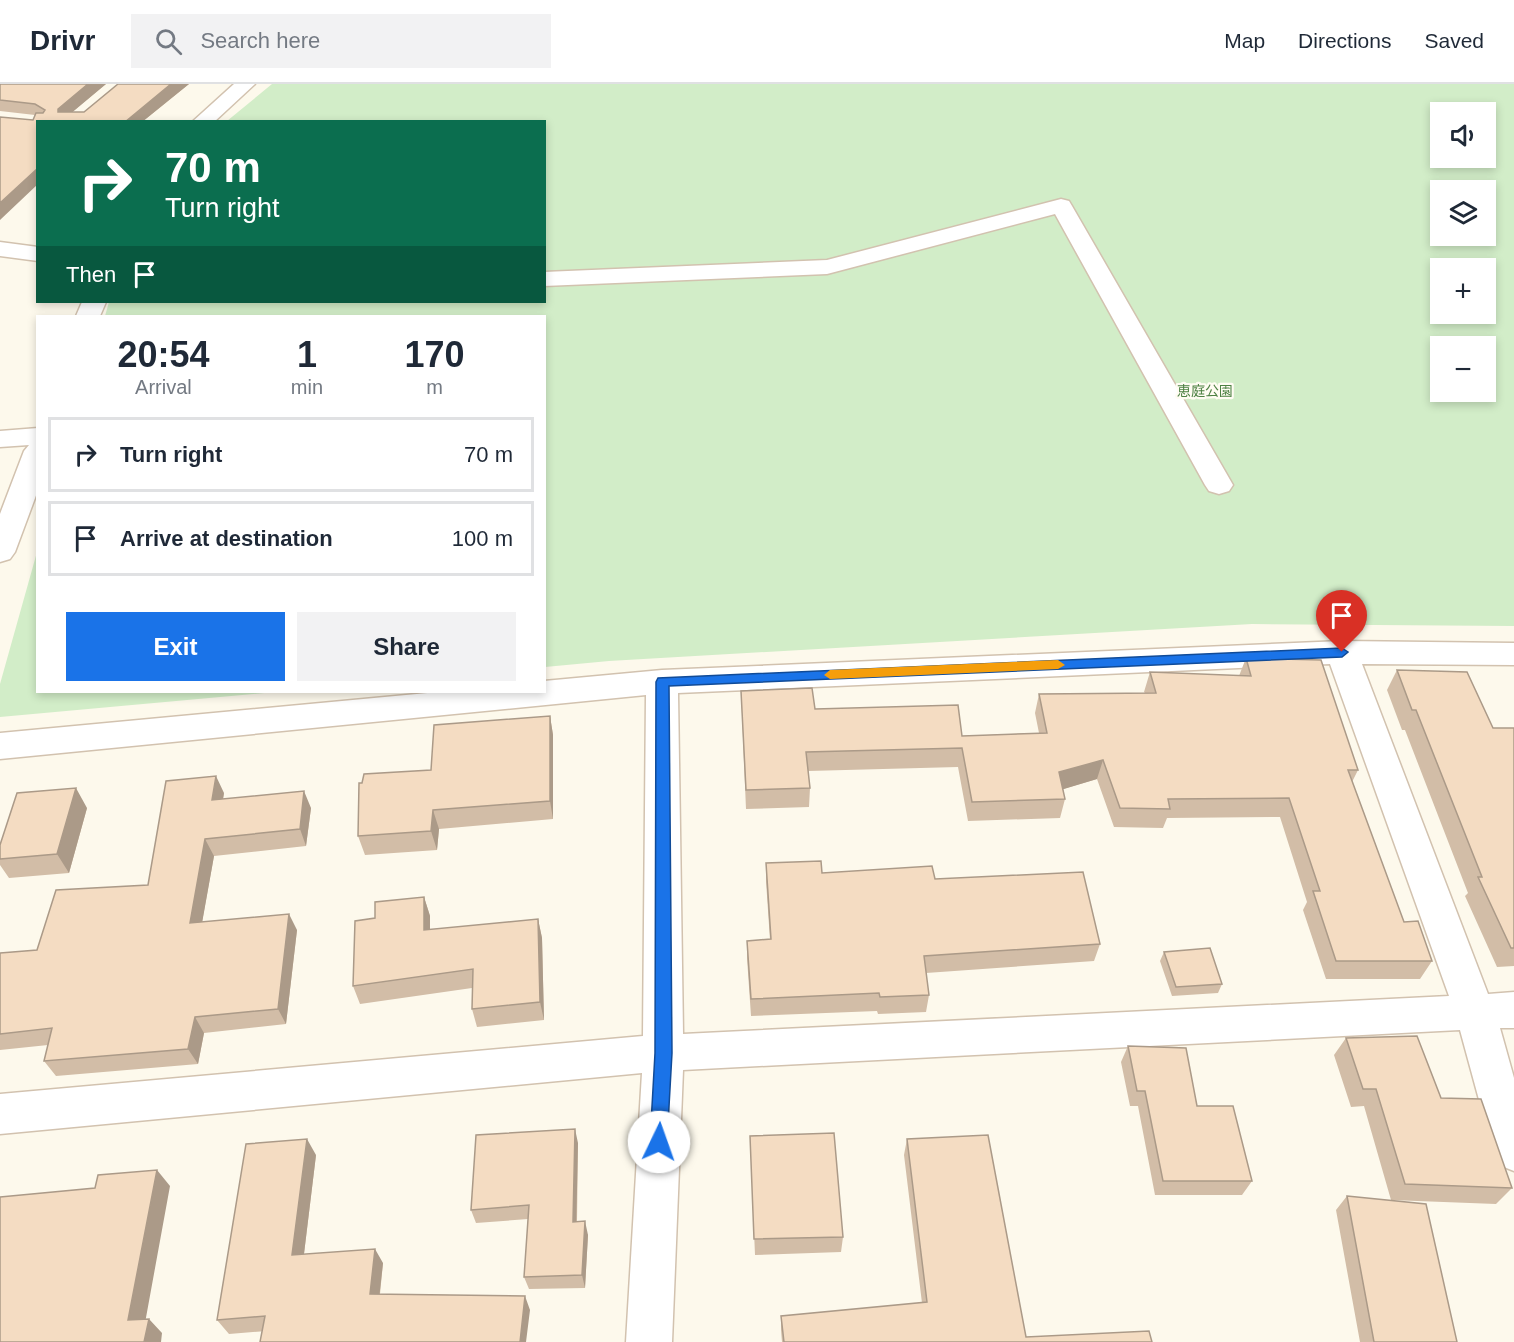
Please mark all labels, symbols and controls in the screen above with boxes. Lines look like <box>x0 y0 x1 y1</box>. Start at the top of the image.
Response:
search box <box>131 14 551 68</box>
text: Drivr <box>30 25 95 56</box>
icon: search <box>152 25 185 58</box>
text: Search here <box>200 28 320 53</box>
text: Map <box>1224 29 1265 52</box>
text: Directions <box>1298 29 1391 52</box>
text: Saved <box>1424 29 1484 52</box>
map controls <box>1430 102 1496 402</box>
button: sound <box>1430 102 1496 168</box>
icon: right <box>66 144 144 222</box>
text: 70 m <box>165 144 261 191</box>
button: layers <box>1430 180 1496 246</box>
text: Turn right <box>165 193 280 223</box>
icon: arrive <box>128 258 161 291</box>
button: + <box>1430 258 1496 324</box>
text: Then <box>66 262 116 287</box>
text: 20:54 <box>117 334 209 375</box>
text: 1 <box>297 334 317 375</box>
text: 170 <box>404 334 465 375</box>
button: − <box>1430 336 1496 402</box>
text: Arrival <box>135 376 192 398</box>
text: min <box>291 376 323 398</box>
text: m <box>426 376 443 398</box>
park label: 恵庭公園 <box>1177 383 1233 399</box>
icon: right <box>69 438 102 471</box>
text: Turn right <box>120 442 222 467</box>
text: 70 m <box>464 442 513 467</box>
icon: arrive <box>69 522 102 555</box>
text: Arrive at destination <box>120 526 333 551</box>
text: 100 m <box>452 526 513 551</box>
pin <box>1316 590 1367 652</box>
icon: arrive <box>1325 599 1358 632</box>
button: Exit <box>66 612 285 681</box>
button: Share <box>297 612 516 681</box>
position arrow <box>627 1110 691 1174</box>

